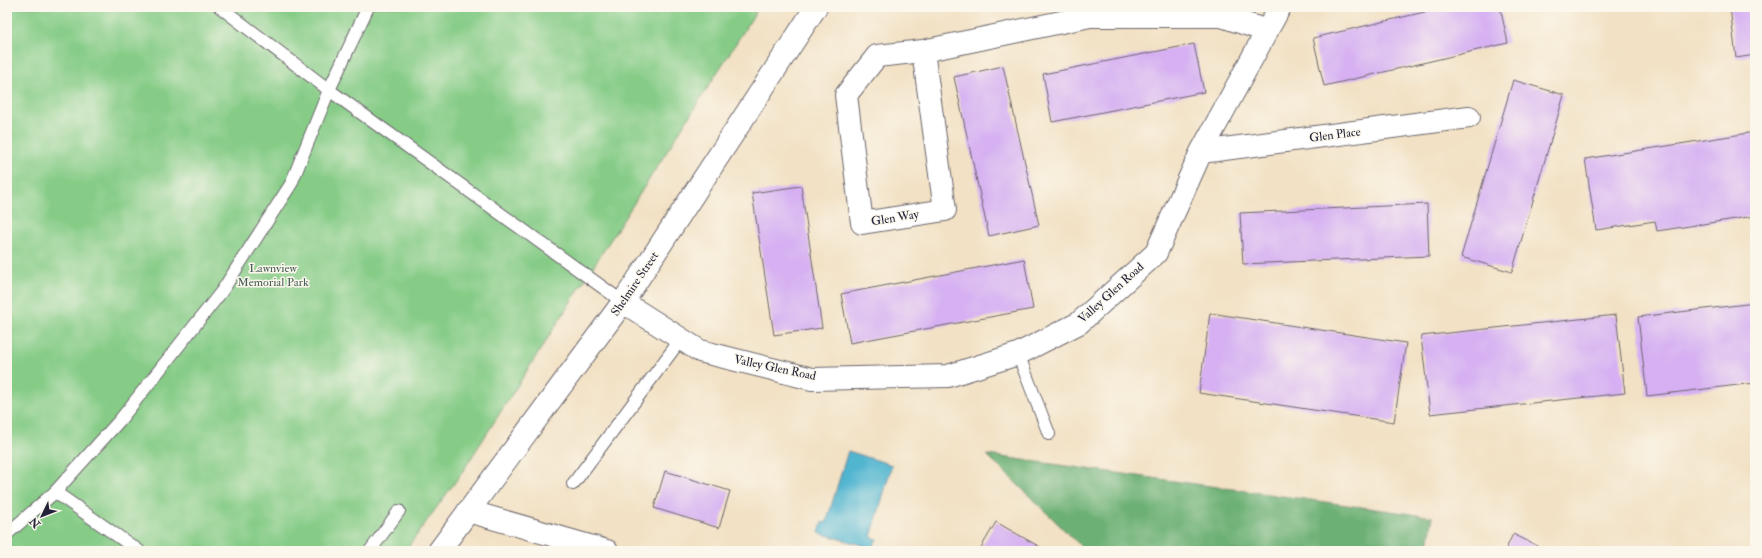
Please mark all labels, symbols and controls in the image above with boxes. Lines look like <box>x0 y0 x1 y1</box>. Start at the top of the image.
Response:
street label: Glen Place <box>1308 124 1362 146</box>
street label: Glen Way <box>870 207 921 229</box>
street label: Shelmire Street <box>608 249 662 319</box>
street label: Valley Glen Road <box>1075 260 1147 326</box>
park label: Lawnview Memorial Park <box>237 261 309 290</box>
street label: Valley Glen Road <box>733 352 817 384</box>
north arrow <box>22 496 62 536</box>
text: N <box>26 514 44 531</box>

